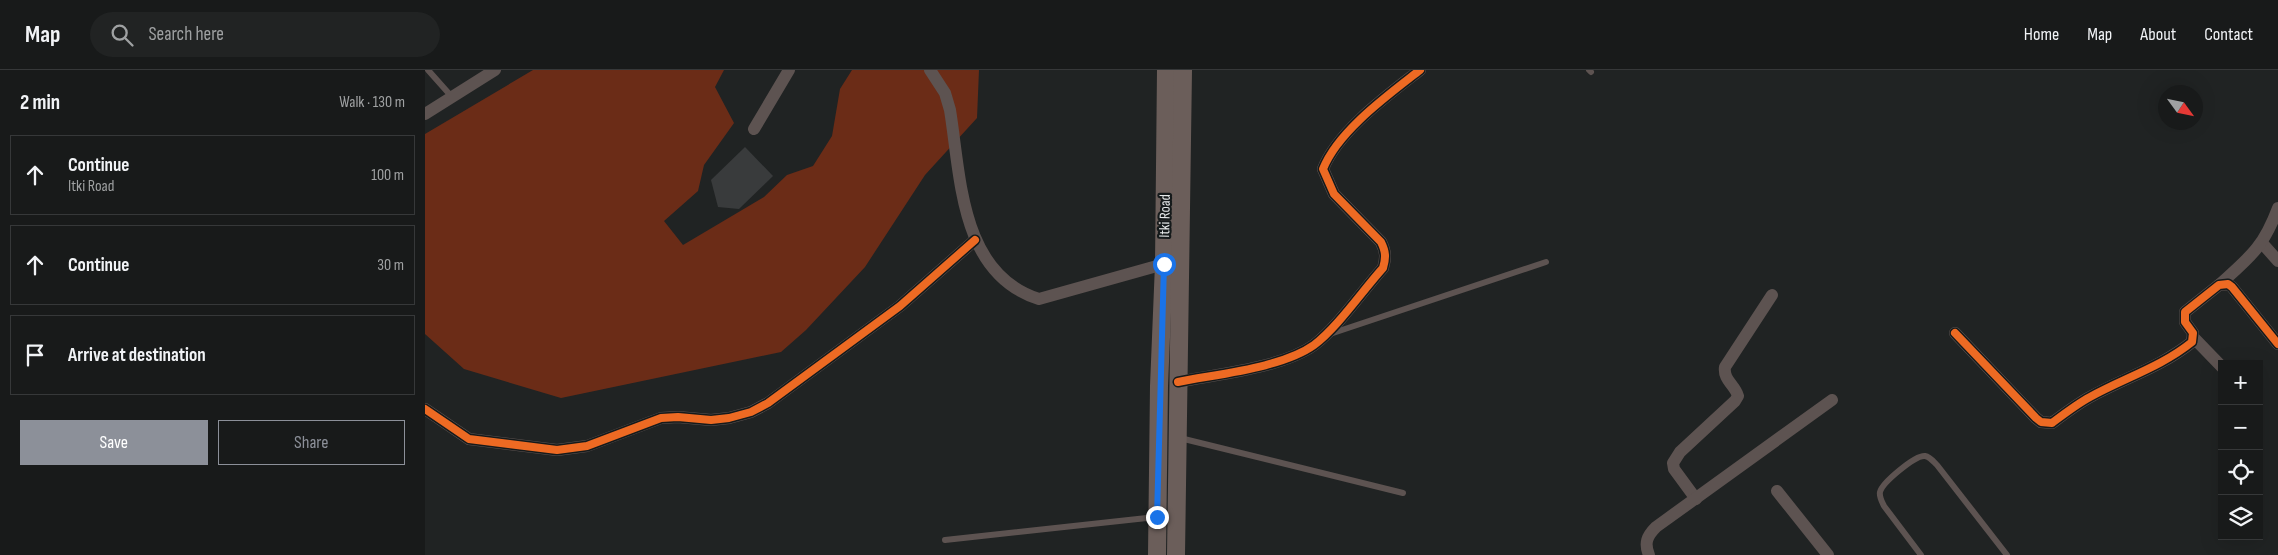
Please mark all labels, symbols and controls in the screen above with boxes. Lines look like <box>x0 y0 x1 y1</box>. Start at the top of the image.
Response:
search box <box>90 12 440 57</box>
text: Map <box>25 20 60 49</box>
icon: search <box>108 21 136 49</box>
text: Search here <box>148 23 224 46</box>
text: Home <box>2024 24 2059 45</box>
text: Map <box>2087 24 2112 45</box>
text: About <box>2140 24 2176 45</box>
text: Contact <box>2204 24 2253 45</box>
north arrow <box>2158 85 2203 130</box>
text: 2 min <box>20 90 60 115</box>
text: Walk · 130 m <box>339 93 405 112</box>
text: Continue <box>68 154 129 177</box>
icon: ahead <box>21 161 49 189</box>
text: 100 m <box>371 166 404 185</box>
text: Itki Road <box>68 177 114 196</box>
street label: Itki Road <box>1155 194 1175 238</box>
icon: ahead <box>21 251 49 279</box>
route start <box>1153 253 1176 276</box>
text: Continue <box>68 254 129 277</box>
text: 30 m <box>377 256 404 275</box>
icon: arrive <box>21 341 49 369</box>
text: Arrive at destination <box>68 344 206 367</box>
map controls <box>2218 360 2263 540</box>
button: + <box>2218 360 2263 405</box>
button: − <box>2218 405 2263 450</box>
button: Save <box>20 420 208 465</box>
button: Share <box>218 420 405 465</box>
button: locate <box>2218 450 2263 495</box>
button: layers <box>2218 495 2263 540</box>
route end <box>1146 506 1169 529</box>

